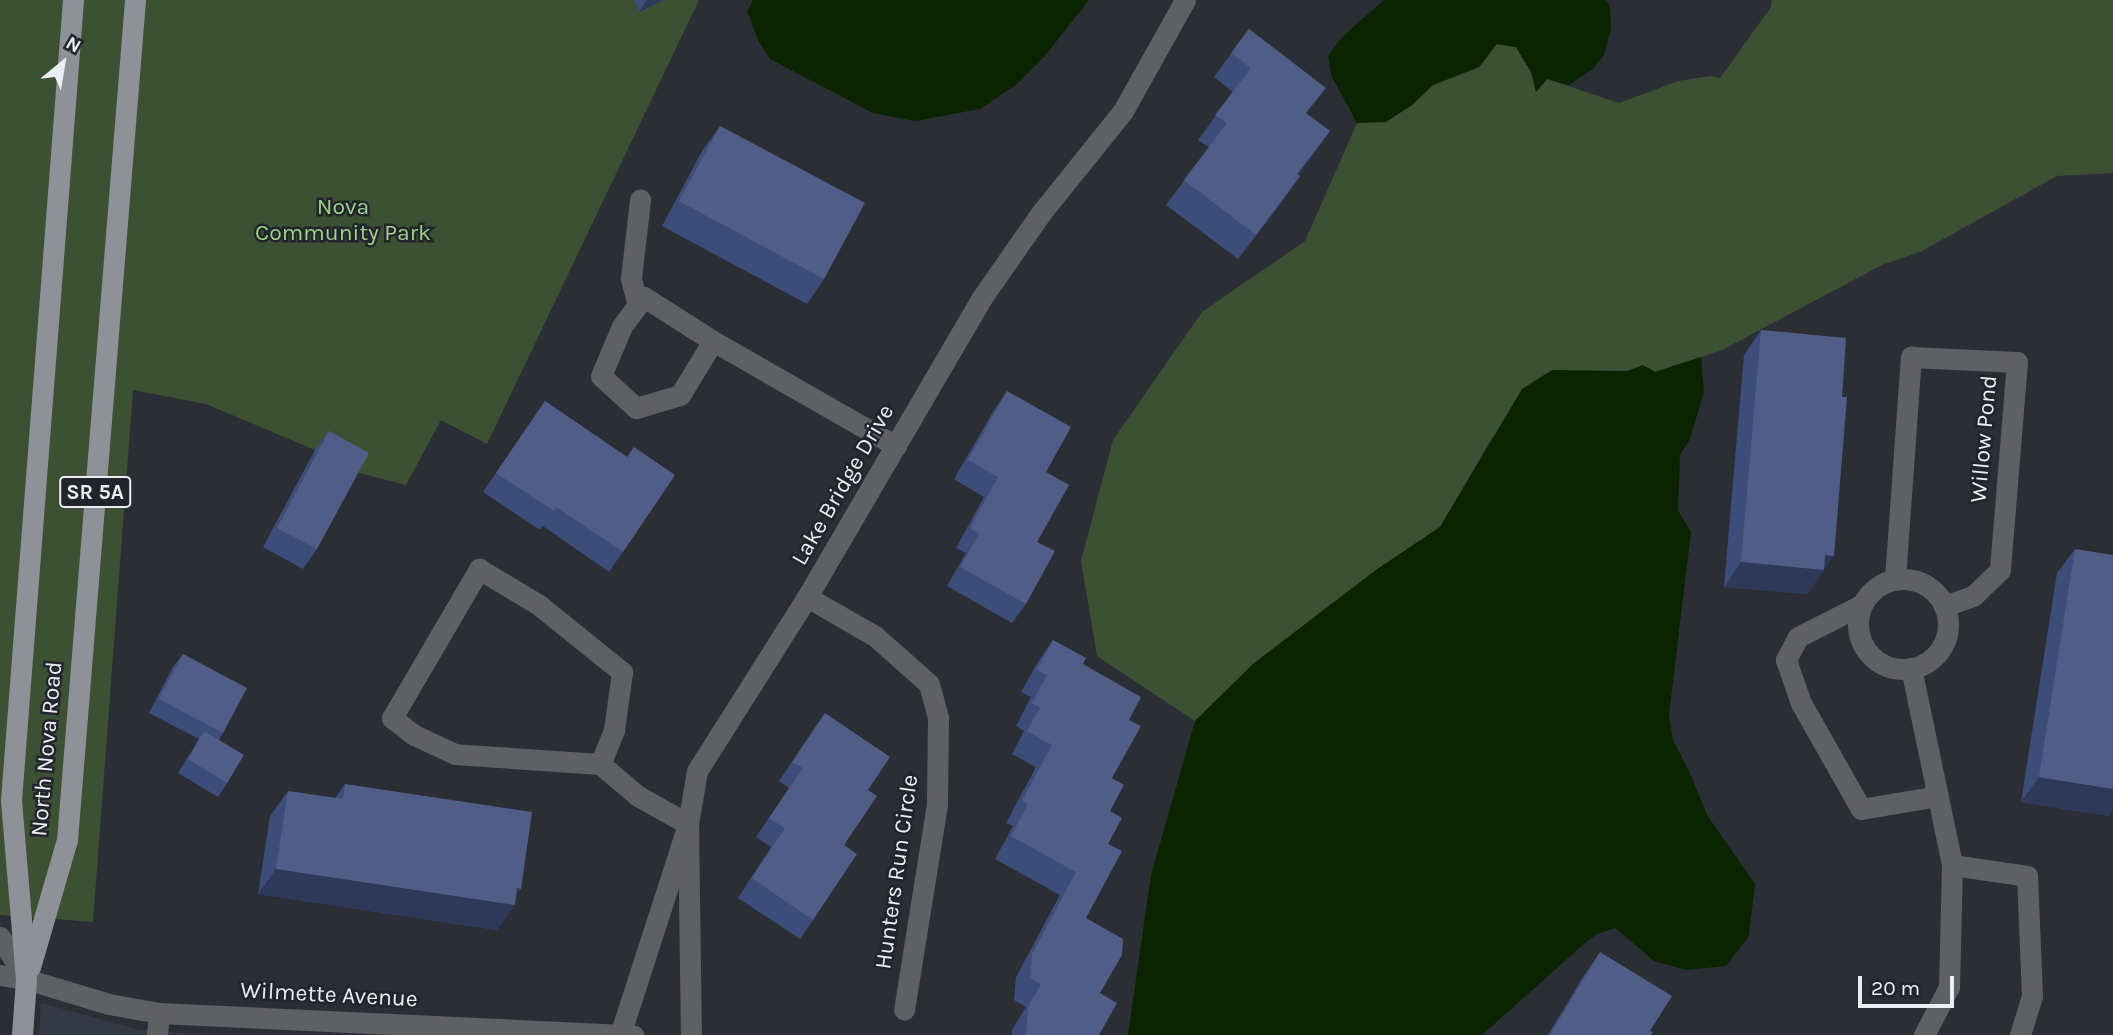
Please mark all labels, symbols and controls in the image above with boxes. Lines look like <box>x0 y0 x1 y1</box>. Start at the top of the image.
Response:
north arrow <box>28 28 98 98</box>
text: N <box>62 32 85 58</box>
park label: Nova Community Park <box>255 193 431 247</box>
street label: Willow Pond <box>1965 374 2003 504</box>
street label: Lake Bridge Drive <box>786 400 900 570</box>
road number: SR 5A <box>58 475 132 510</box>
street label: North Nova Road <box>26 660 68 838</box>
street label: Hunters Run Circle <box>870 773 924 971</box>
scale bar <box>1861 962 1957 1006</box>
text: 20 m <box>1871 976 1920 1000</box>
street label: Wilmette Avenue <box>240 977 418 1013</box>

